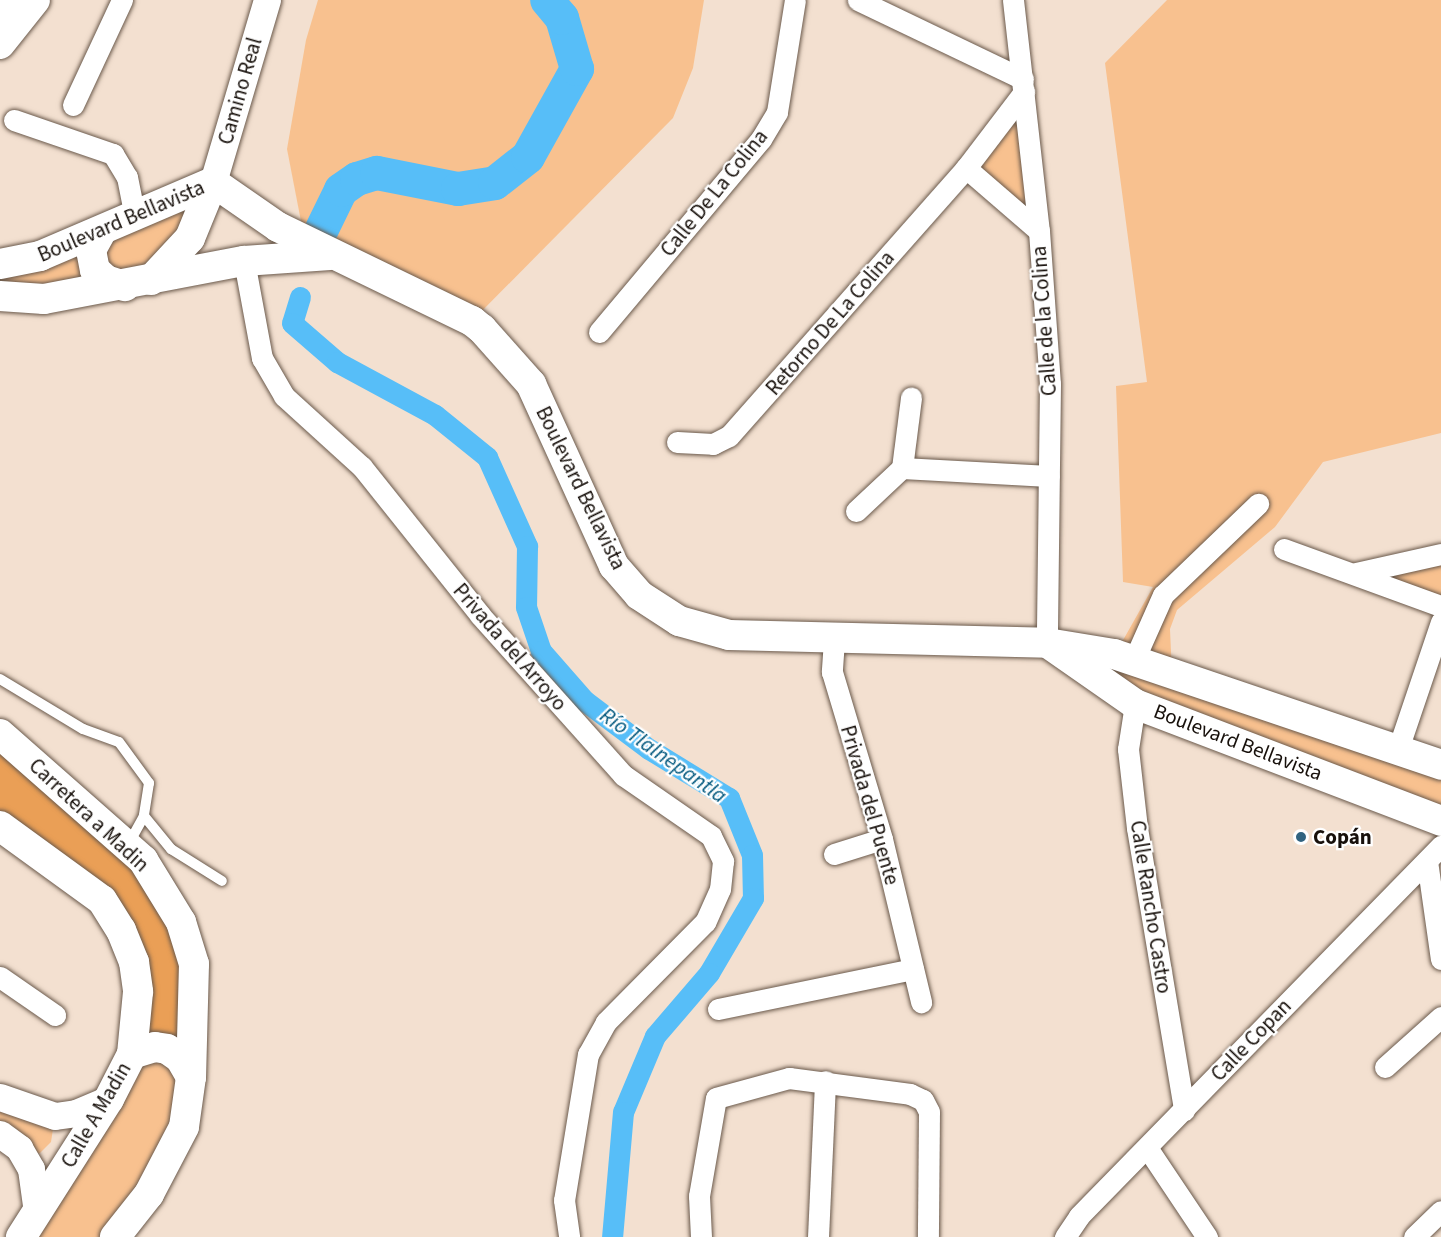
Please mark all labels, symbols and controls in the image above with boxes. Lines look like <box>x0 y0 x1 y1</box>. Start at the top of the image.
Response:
street label: Camino Real <box>213 35 267 147</box>
street label: Calle De La Colina <box>655 124 773 262</box>
street label: Boulevard Bellavista <box>34 175 208 267</box>
street label: Calle de la Colina <box>1026 245 1062 397</box>
street label: Retorno De La Colina <box>760 246 900 400</box>
street label: Boulevard Bellavista <box>531 402 631 574</box>
street label: Privada del Arroyo <box>448 578 572 716</box>
street label: Boulevard Bellavista <box>1150 698 1326 786</box>
water label: Río Tlalnepantla <box>595 703 731 809</box>
street label: Privada del Puente <box>835 722 905 888</box>
street label: Carretera a Madin <box>24 753 154 877</box>
street label: Calle Rancho Castro <box>1125 819 1177 995</box>
place label: Copán <box>1313 824 1372 850</box>
marker: Copán <box>1294 830 1308 844</box>
street label: Calle Copan <box>1206 994 1296 1086</box>
street label: Calle A Madin <box>56 1058 136 1172</box>

